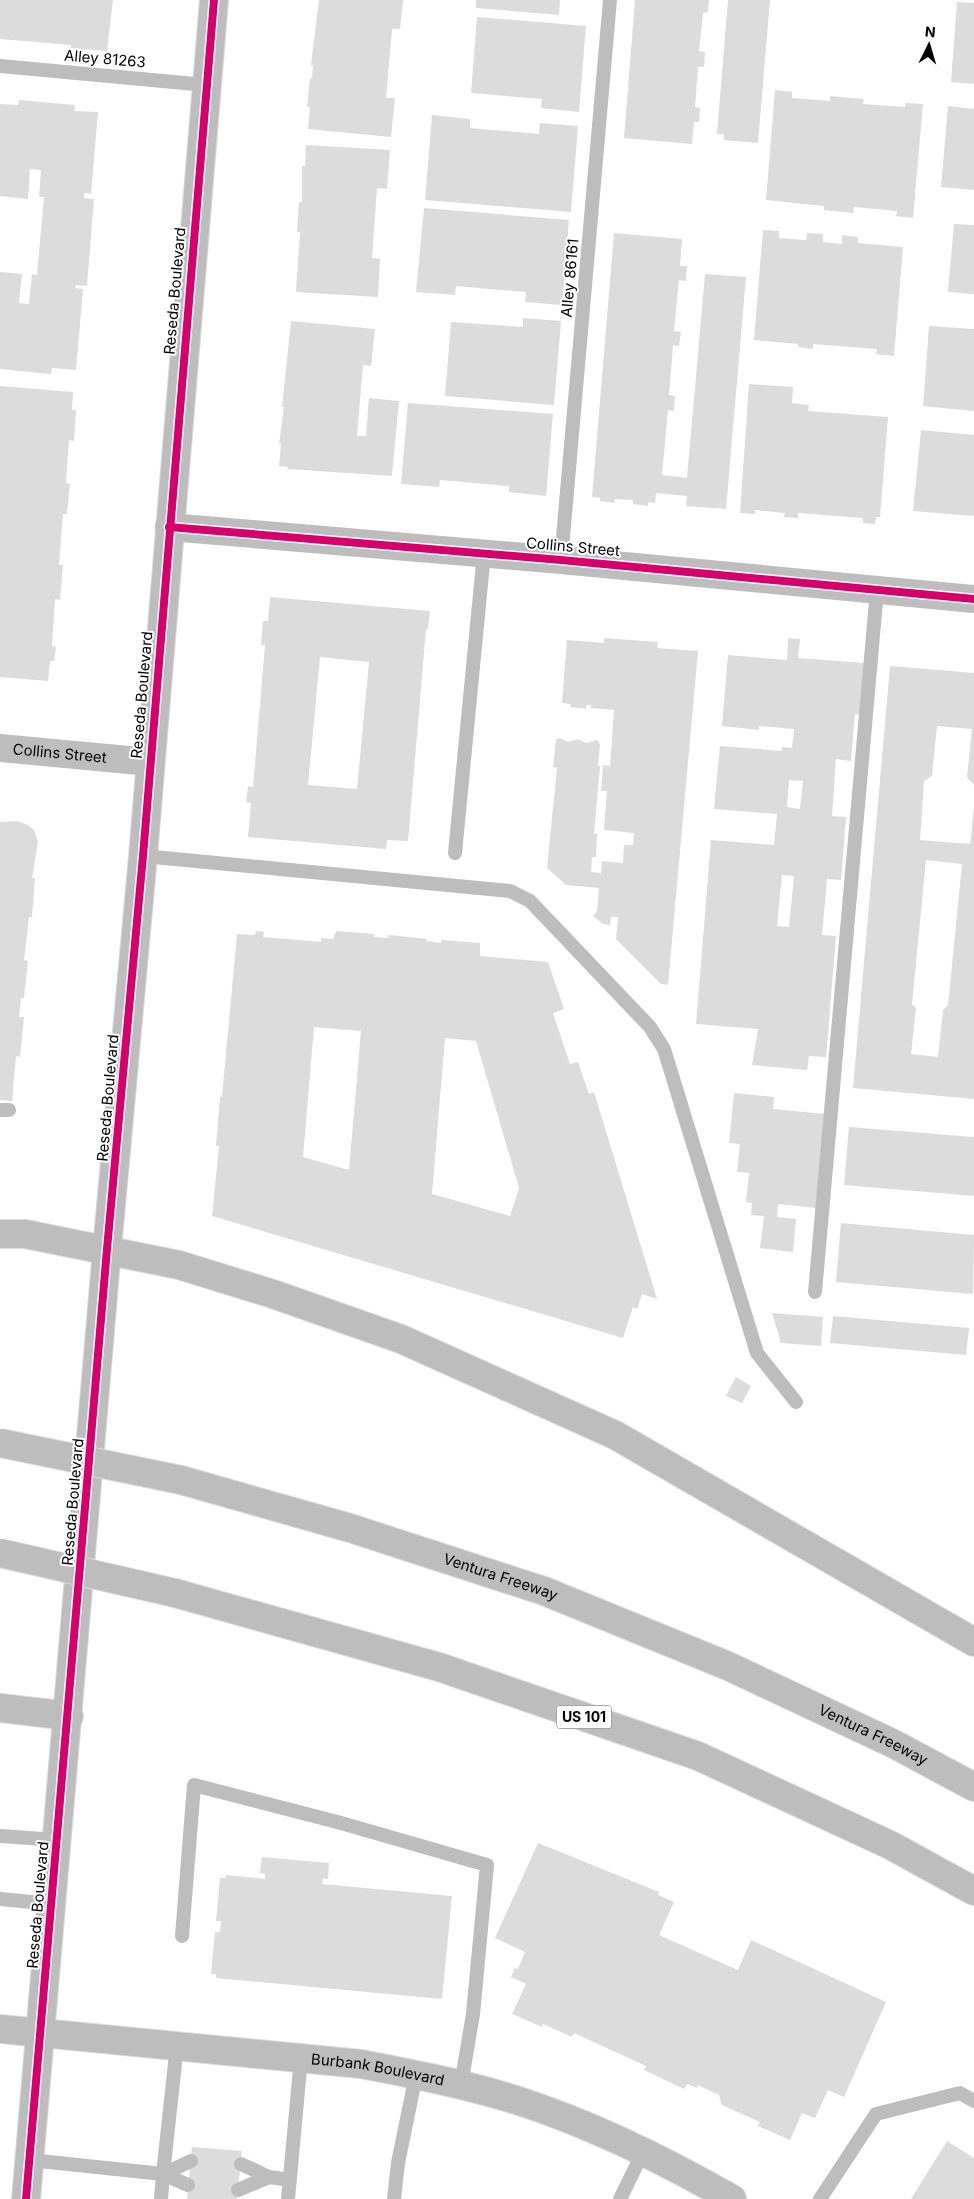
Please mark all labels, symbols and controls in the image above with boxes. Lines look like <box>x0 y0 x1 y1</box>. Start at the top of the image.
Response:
north arrow <box>904 20 954 70</box>
text: N <box>924 23 936 40</box>
street label: Alley 81263 <box>63 45 147 72</box>
street label: Reseda Boulevard <box>159 226 190 355</box>
street label: Alley 86161 <box>557 238 582 318</box>
street label: Collins Street <box>525 533 621 560</box>
street label: Reseda Boulevard <box>126 630 157 759</box>
street label: Collins Street <box>12 739 108 767</box>
street label: Reseda Boulevard <box>92 1033 123 1162</box>
street label: Reseda Boulevard <box>57 1437 88 1566</box>
street label: Ventura Freeway <box>441 1549 561 1605</box>
street label: Ventura Freeway <box>816 1700 932 1770</box>
road number: US 101 <box>556 1705 612 1728</box>
street label: Reseda Boulevard <box>22 1840 53 1969</box>
street label: Burbank Boulevard <box>310 2049 446 2090</box>

